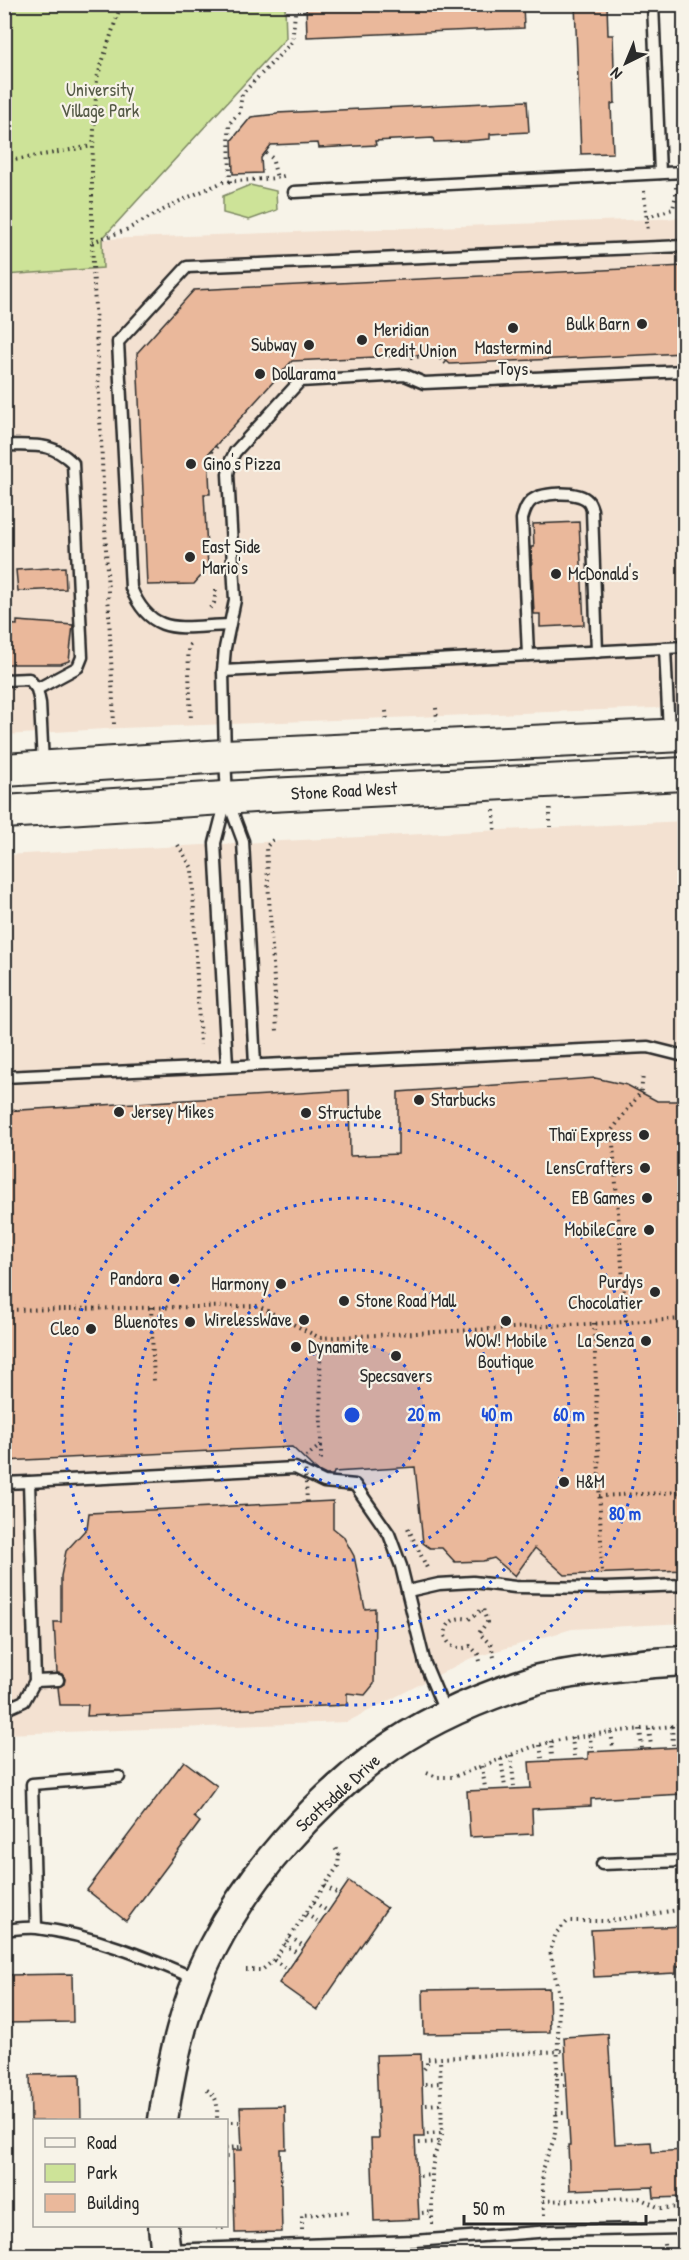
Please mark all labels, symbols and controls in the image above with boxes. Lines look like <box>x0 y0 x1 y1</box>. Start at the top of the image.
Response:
north arrow <box>596 33 656 93</box>
text: N <box>605 63 626 85</box>
park label: University Village Park <box>61 77 140 123</box>
place label: Bulk Barn <box>566 311 630 336</box>
place label: Meridian Credit Union <box>374 317 457 363</box>
marker: Bulk Barn <box>635 317 649 331</box>
marker: Mastermind Toys <box>506 321 520 335</box>
place label: Subway <box>251 332 297 357</box>
marker: Meridian Credit Union <box>355 333 369 347</box>
place label: Mastermind Toys <box>475 335 551 381</box>
marker: Subway <box>302 338 316 352</box>
place label: Dollarama <box>272 361 336 386</box>
marker: Dollarama <box>253 367 267 381</box>
place label: Gino's Pizza <box>203 451 280 476</box>
marker: Gino's Pizza <box>184 457 198 471</box>
place label: East Side Mario's <box>202 534 261 580</box>
marker: East Side Mario's <box>183 550 197 564</box>
place label: McDonald's <box>568 561 638 586</box>
marker: McDonald's <box>549 567 563 581</box>
street label: Stone Road West <box>290 775 398 806</box>
place label: Starbucks <box>431 1087 496 1112</box>
marker: Starbucks <box>412 1093 426 1107</box>
place label: Jersey Mikes <box>131 1099 214 1124</box>
place label: Structube <box>318 1100 382 1125</box>
marker: Jersey Mikes <box>112 1105 126 1119</box>
marker: Structube <box>299 1106 313 1120</box>
place label: Thaï Express <box>549 1122 632 1147</box>
marker: Thaï Express <box>637 1128 651 1142</box>
place label: LensCrafters <box>547 1155 633 1180</box>
marker: LensCrafters <box>638 1161 652 1175</box>
place label: EB Games <box>572 1185 635 1210</box>
marker: EB Games <box>640 1191 654 1205</box>
place label: MobileCare <box>565 1217 637 1242</box>
marker: MobileCare <box>642 1223 656 1237</box>
place label: Pandora <box>110 1266 162 1291</box>
place label: Purdys Chocolatier <box>568 1269 643 1315</box>
place label: Harmony <box>211 1271 269 1296</box>
marker: Pandora <box>167 1272 181 1286</box>
marker: Harmony <box>274 1277 288 1291</box>
marker: Purdys Chocolatier <box>648 1285 662 1299</box>
place label: Stone Road Mall <box>356 1288 457 1313</box>
marker: Stone Road Mall <box>337 1294 351 1308</box>
place label: WirelessWave <box>204 1307 292 1332</box>
place label: Bluenotes <box>114 1309 178 1334</box>
marker: WirelessWave <box>297 1313 311 1327</box>
marker: WOW! Mobile Boutique <box>499 1314 513 1328</box>
marker: Bluenotes <box>183 1315 197 1329</box>
place label: Cleo <box>50 1316 79 1341</box>
marker: Cleo <box>84 1322 98 1336</box>
place label: WOW! Mobile Boutique <box>465 1328 547 1374</box>
place label: La Senza <box>578 1328 634 1353</box>
place label: Dynamite <box>308 1334 369 1359</box>
marker: La Senza <box>639 1334 653 1348</box>
marker: Dynamite <box>289 1340 303 1354</box>
marker: Specsavers <box>389 1349 403 1363</box>
place label: Specsavers <box>360 1363 432 1388</box>
text: 20 m <box>408 1402 440 1427</box>
text: 40 m <box>481 1402 513 1427</box>
text: 60 m <box>553 1402 585 1427</box>
centre of rings <box>342 1405 362 1425</box>
place label: H&M <box>576 1469 605 1494</box>
marker: H&M <box>557 1475 571 1489</box>
text: 80 m <box>609 1501 641 1526</box>
street label: Scottsdale Drive <box>290 1748 385 1837</box>
legend <box>33 2119 228 2227</box>
text: Road <box>87 2130 117 2155</box>
text: Park <box>87 2160 118 2185</box>
scale bar <box>464 2188 646 2226</box>
text: Building <box>87 2190 139 2215</box>
text: 50 m <box>473 2196 505 2221</box>

